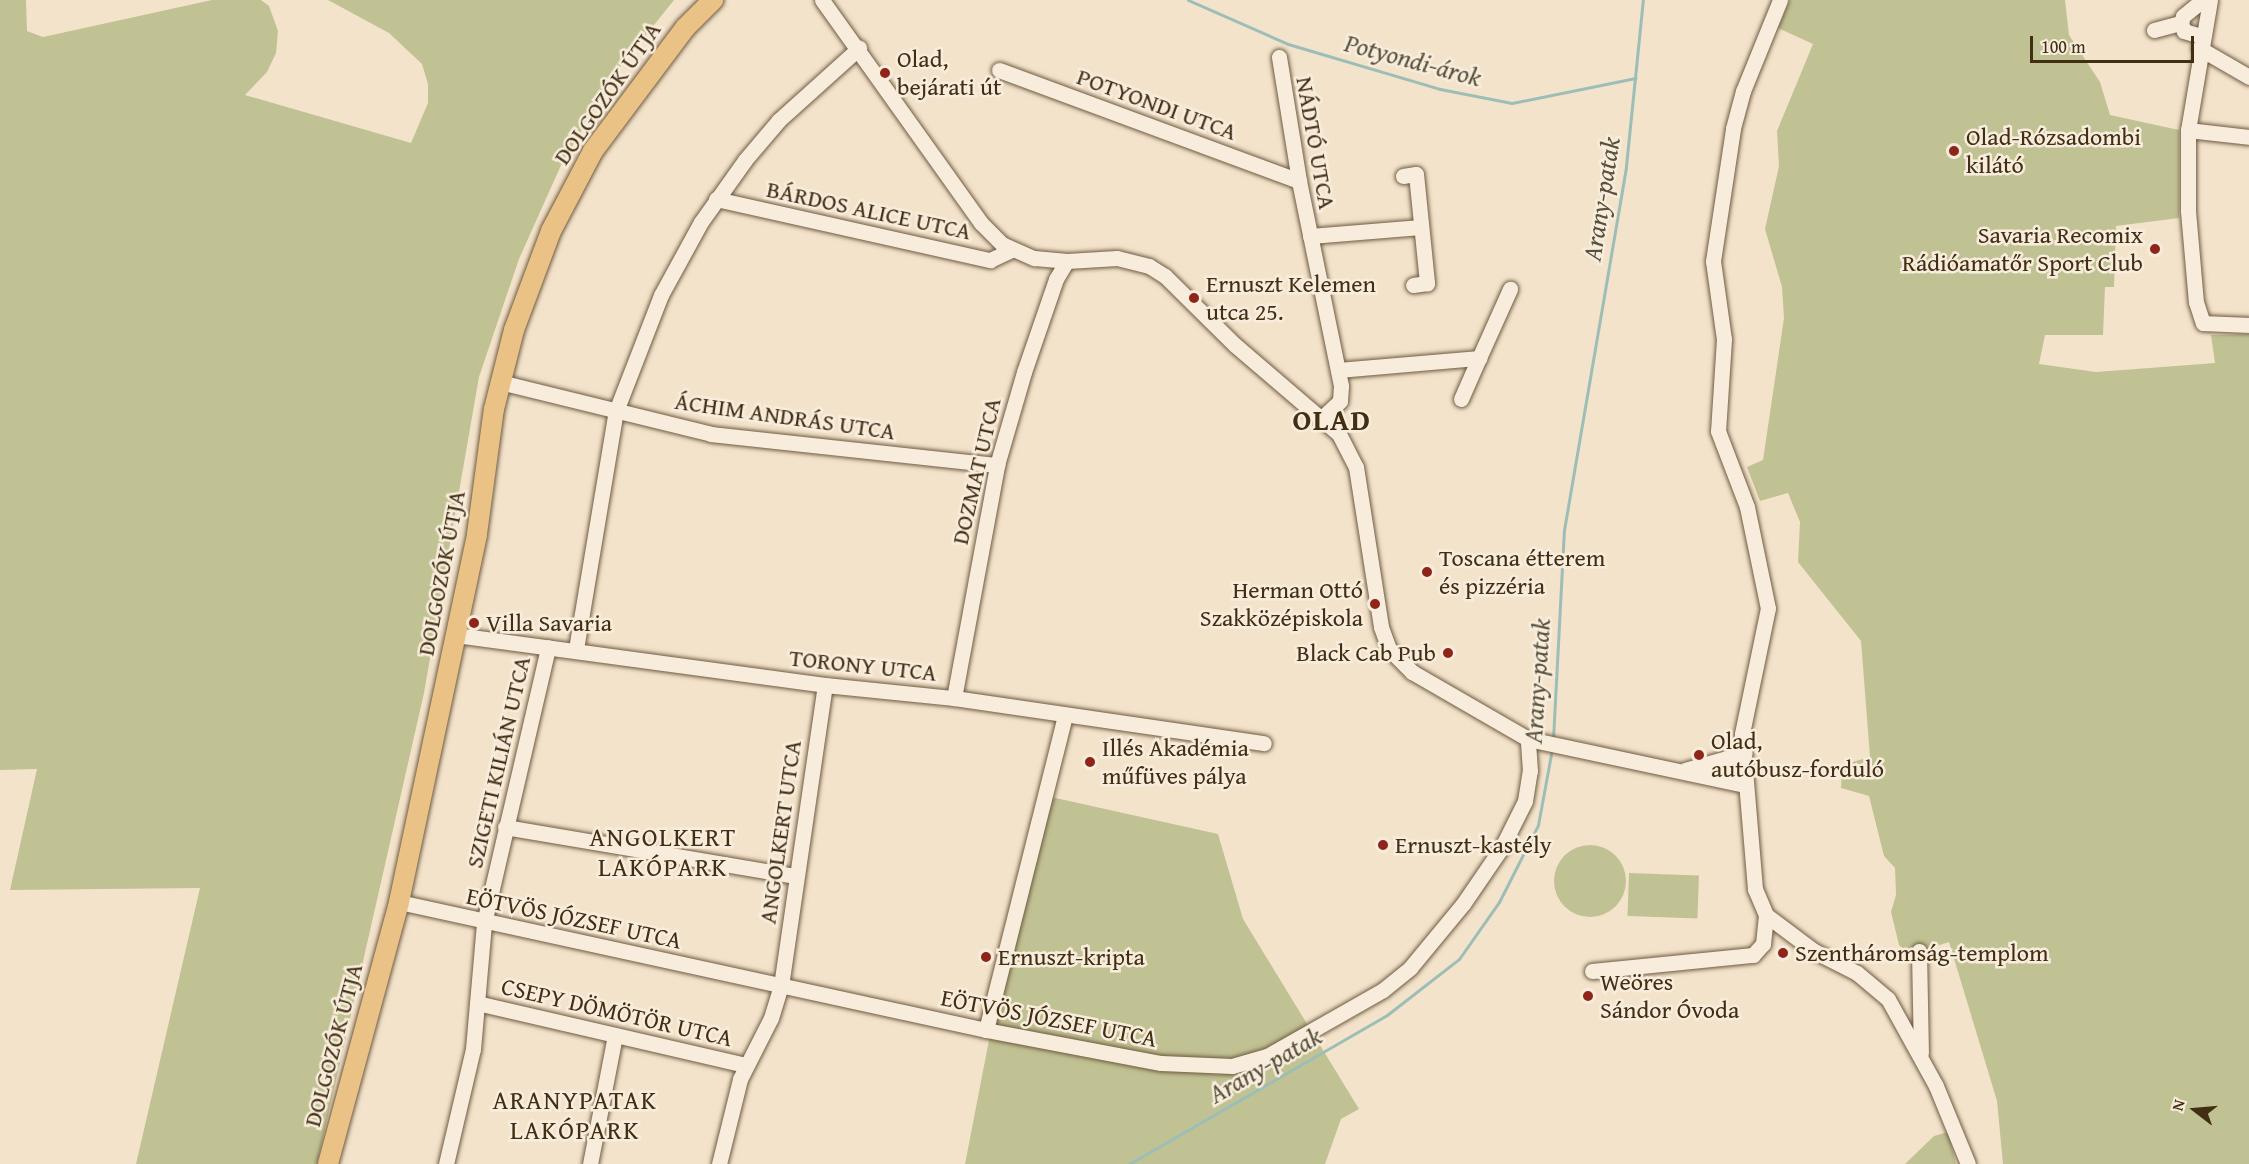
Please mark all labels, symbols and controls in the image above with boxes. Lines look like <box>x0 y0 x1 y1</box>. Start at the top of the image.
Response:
street label: DOLGOZÓK ÚTJA <box>547 16 667 170</box>
scale bar <box>2033 24 2196 62</box>
water label: Potyondi-árok <box>1341 27 1485 93</box>
text: 100 m <box>2041 33 2086 60</box>
place label: Olad, bejárati út <box>897 45 1001 101</box>
street label: POTYONDI UTCA <box>1073 62 1241 146</box>
marker: Olad, bejárati út <box>878 66 892 80</box>
street label: NÁDTÓ UTCA <box>1290 74 1342 212</box>
place label: Olad-Rózsadombi kilátó <box>1966 123 2141 179</box>
water label: Arany-patak <box>1576 135 1626 263</box>
marker: Olad-Rózsadombi kilátó <box>1947 144 1961 158</box>
street label: BÁRDOS ALICE UTCA <box>764 174 974 246</box>
place label: Savaria Recomix Rádióamatőr Sport Club <box>1902 221 2143 277</box>
marker: Savaria Recomix Rádióamatőr Sport Club <box>2148 242 2162 256</box>
place label: Ernuszt Kelemen utca 25. <box>1206 270 1376 326</box>
marker: Ernuszt Kelemen utca 25. <box>1187 291 1201 305</box>
street label: ÁCHIM ANDRÁS UTCA <box>673 386 897 446</box>
street label: DOZMAT UTCA <box>945 395 1007 547</box>
district label: OLAD <box>1292 401 1372 437</box>
street label: DOLGOZÓK ÚTJA <box>411 488 471 658</box>
place label: Toscana étterem és pizzéria <box>1439 544 1605 600</box>
marker: Toscana étterem és pizzéria <box>1420 565 1434 579</box>
place label: Herman Ottó Szakközépiskola <box>1200 576 1363 632</box>
marker: Herman Ottó Szakközépiskola <box>1368 597 1382 611</box>
place label: Villa Savaria <box>486 609 612 637</box>
marker: Villa Savaria <box>467 616 481 630</box>
water label: Arany-patak <box>1517 617 1557 745</box>
place label: Black Cab Pub <box>1296 639 1436 667</box>
street label: TORONY UTCA <box>788 643 938 687</box>
marker: Black Cab Pub <box>1441 646 1455 660</box>
street label: SZIGETI KILIÁN UTCA <box>460 653 536 871</box>
place label: Olad, autóbusz-forduló <box>1711 727 1884 783</box>
place label: Illés Akadémia műfüves pálya <box>1102 734 1249 790</box>
street label: ANGOLKERT UTCA <box>753 738 807 926</box>
marker: Olad, autóbusz-forduló <box>1692 748 1706 762</box>
marker: Illés Akadémia műfüves pálya <box>1083 755 1097 769</box>
district label: ANGOLKERT LAKÓPARK <box>589 821 737 882</box>
place label: Ernuszt-kastély <box>1395 831 1552 859</box>
marker: Ernuszt-kastély <box>1376 838 1390 852</box>
street label: EÖTVÖS JÓZSEF UTCA <box>464 881 684 955</box>
place label: Szentháromság-templom <box>1795 939 2049 967</box>
place label: Ernuszt-kripta <box>998 943 1145 971</box>
marker: Szentháromság-templom <box>1776 946 1790 960</box>
marker: Ernuszt-kripta <box>979 950 993 964</box>
street label: DOLGOZÓK ÚTJA <box>297 960 369 1130</box>
place label: Weöres Sándor Óvoda <box>1600 968 1739 1024</box>
street label: CSEPY DÖMÖTÖR UTCA <box>499 971 735 1053</box>
street label: EÖTVÖS JÓZSEF UTCA <box>939 983 1159 1053</box>
marker: Weöres Sándor Óvoda <box>1581 989 1595 1003</box>
water label: Arany-patak <box>1203 1020 1327 1110</box>
north arrow <box>2165 1080 2225 1140</box>
district label: ARANYPATAK LAKÓPARK <box>492 1084 658 1146</box>
text: N <box>2165 1097 2191 1113</box>

